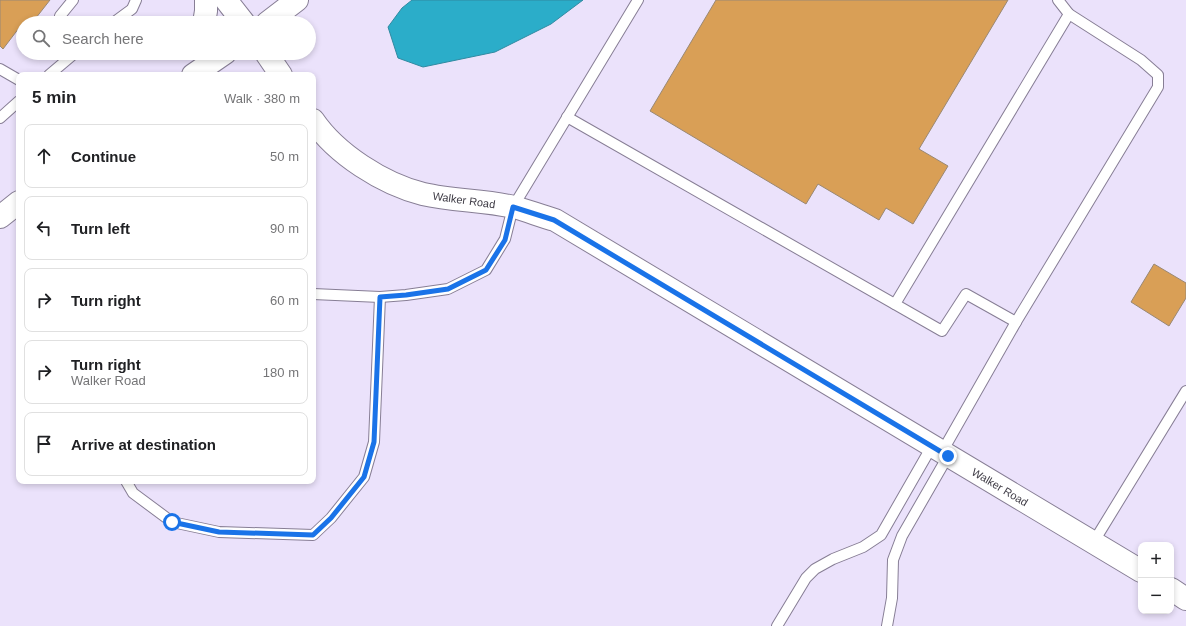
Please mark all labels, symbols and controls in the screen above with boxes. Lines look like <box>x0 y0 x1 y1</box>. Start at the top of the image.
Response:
search box <box>16 16 316 60</box>
icon: search <box>30 27 52 49</box>
text: Search here <box>62 30 144 47</box>
text: 5 min <box>32 88 76 107</box>
text: Walk · 380 m <box>224 91 300 106</box>
icon: ahead <box>33 145 55 167</box>
text: Continue <box>71 148 136 165</box>
text: 50 m <box>270 149 299 164</box>
street label: Walker Road <box>432 190 496 210</box>
icon: left <box>33 217 55 239</box>
text: Turn left <box>71 220 130 237</box>
text: 90 m <box>270 221 299 236</box>
icon: right <box>33 289 55 311</box>
text: Turn right <box>71 292 141 309</box>
text: 60 m <box>270 293 299 308</box>
text: Turn right <box>71 356 141 373</box>
icon: right <box>33 361 55 383</box>
text: 180 m <box>263 365 299 380</box>
text: Walker Road <box>71 373 146 388</box>
icon: arrive <box>33 433 55 455</box>
text: Arrive at destination <box>71 436 216 453</box>
route end <box>939 447 957 465</box>
street label: Walker Road <box>970 466 1030 508</box>
route start <box>163 513 181 531</box>
map controls <box>1138 542 1174 614</box>
button: + <box>1138 542 1174 578</box>
button: − <box>1138 578 1174 614</box>

